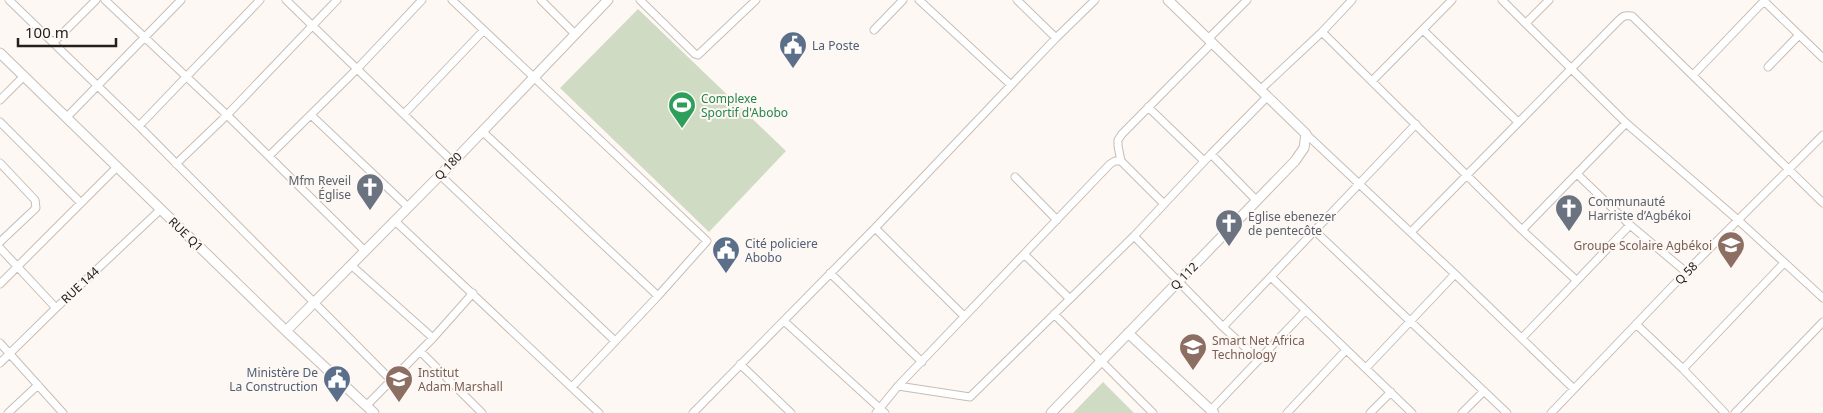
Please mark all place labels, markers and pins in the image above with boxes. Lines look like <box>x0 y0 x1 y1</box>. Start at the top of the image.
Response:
public building icon: La Poste <box>778 30 808 69</box>
place label: La Poste <box>812 37 860 54</box>
sports icon: Complexe Sportif d'Abobo <box>667 90 697 129</box>
place label: Complexe Sportif d'Abobo <box>701 90 788 121</box>
place label: Mfm Reveil Église <box>289 172 351 203</box>
church icon: Mfm Reveil Église <box>355 172 385 211</box>
church icon: Communauté Harriste d’Agbékoi <box>1554 193 1584 232</box>
place label: Communauté Harriste d’Agbékoi <box>1588 193 1691 224</box>
church icon: Eglise ebenezer de pentecôte <box>1214 208 1244 247</box>
place label: Eglise ebenezer de pentecôte <box>1248 208 1336 239</box>
school or university icon: Groupe Scolaire Agbékoi <box>1716 230 1746 269</box>
public building icon: Cité policiere Abobo <box>711 235 741 274</box>
place label: Cité policiere Abobo <box>745 235 818 266</box>
place label: Groupe Scolaire Agbékoi <box>1574 237 1712 254</box>
school or university icon: Smart Net Africa Technology <box>1178 332 1208 371</box>
place label: Smart Net Africa Technology <box>1212 332 1305 363</box>
place label: Ministère De La Construction <box>229 364 318 395</box>
public building icon: Ministère De La Construction <box>322 364 352 403</box>
school or university icon: Institut Adam Marshall <box>384 364 414 403</box>
place label: Institut Adam Marshall <box>418 364 503 395</box>

